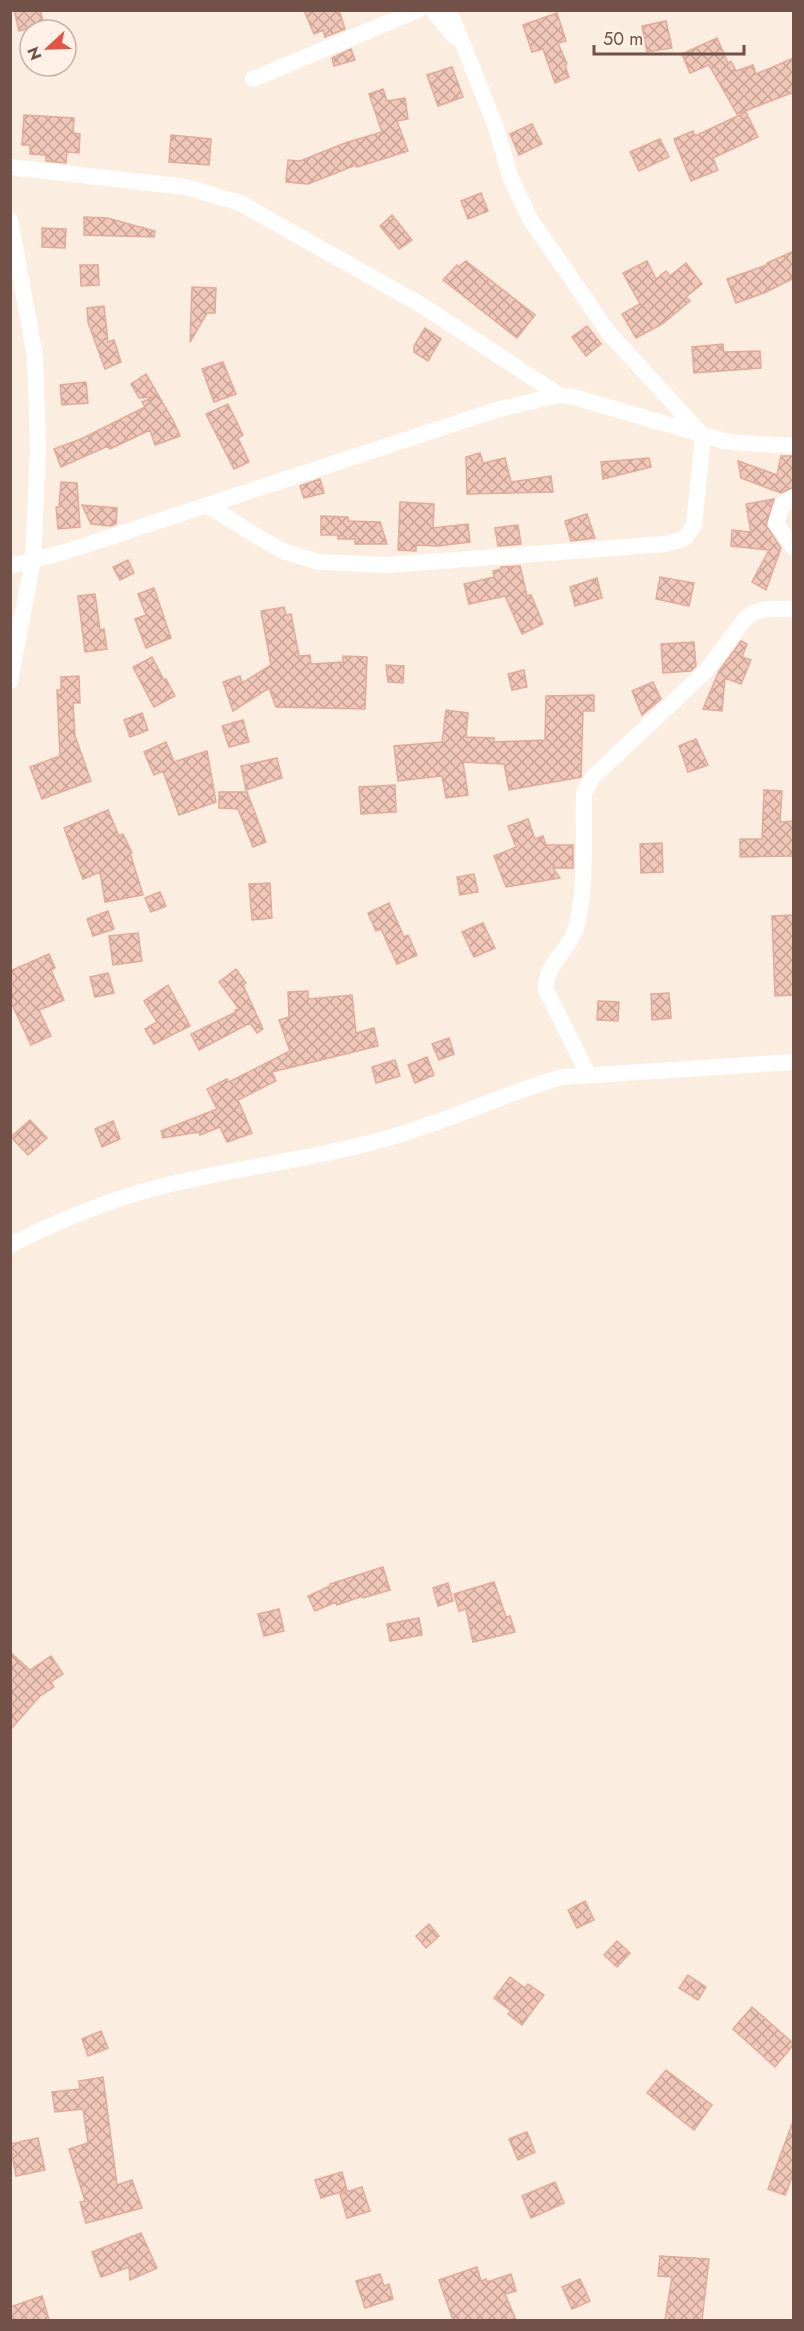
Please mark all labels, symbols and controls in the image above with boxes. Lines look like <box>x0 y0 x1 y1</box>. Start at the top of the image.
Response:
north arrow <box>18 18 78 78</box>
scale bar <box>594 18 744 56</box>
text: 50 m <box>603 26 643 52</box>
text: N <box>22 43 48 64</box>

